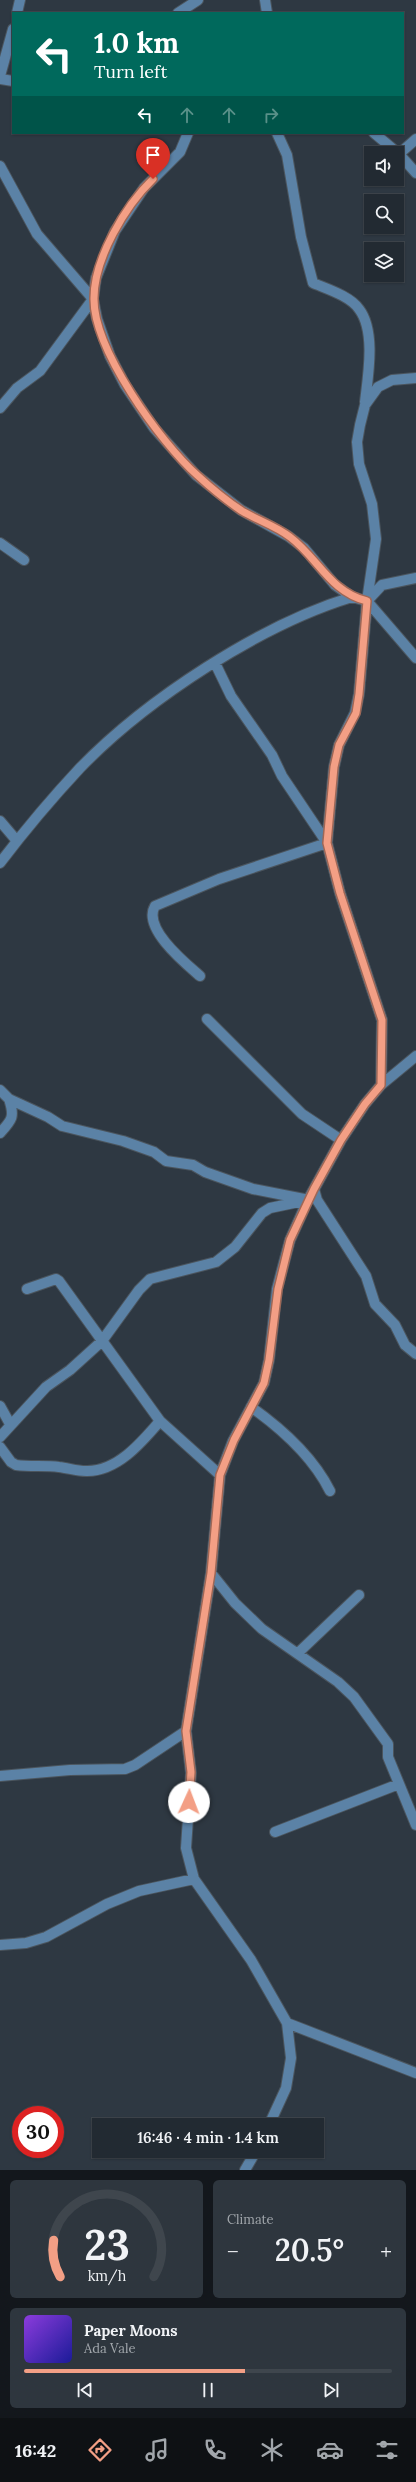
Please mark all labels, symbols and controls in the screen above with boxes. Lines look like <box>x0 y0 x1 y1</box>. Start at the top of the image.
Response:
text: 1.0 km <box>94 25 179 61</box>
icon: left <box>28 28 80 80</box>
text: Turn left <box>94 60 167 83</box>
icon: left <box>134 104 156 126</box>
icon: ahead <box>176 104 198 126</box>
icon: ahead <box>218 104 240 126</box>
icon: right <box>260 104 282 126</box>
pin <box>136 138 170 179</box>
icon: arrive <box>142 144 164 166</box>
map controls <box>364 146 404 282</box>
button: sound <box>364 146 404 186</box>
button: search <box>364 194 404 234</box>
button: layers <box>364 242 404 282</box>
position arrow <box>168 1781 210 1823</box>
speed limit sign: 30 <box>12 2106 64 2158</box>
text: 16:46 · 4 min · 1.4 km <box>137 2128 279 2147</box>
text: Climate <box>227 2211 274 2228</box>
text: 23 <box>84 2218 129 2271</box>
text: 20.5° <box>275 2231 344 2269</box>
text: − <box>227 2237 239 2265</box>
text: + <box>380 2237 392 2265</box>
text: km/h <box>87 2267 126 2286</box>
text: Paper Moons <box>84 2321 178 2340</box>
text: Ada Vale <box>84 2340 136 2357</box>
icon: previous <box>74 2379 96 2401</box>
icon: pause <box>197 2379 219 2401</box>
icon: next <box>320 2379 342 2401</box>
icon: directions <box>86 2436 114 2464</box>
icon: music <box>143 2436 171 2464</box>
icon: phone <box>201 2436 229 2464</box>
icon: climate <box>258 2436 286 2464</box>
icon: car <box>316 2436 344 2464</box>
icon: filters <box>373 2436 401 2464</box>
text: 16:42 <box>15 2439 56 2462</box>

